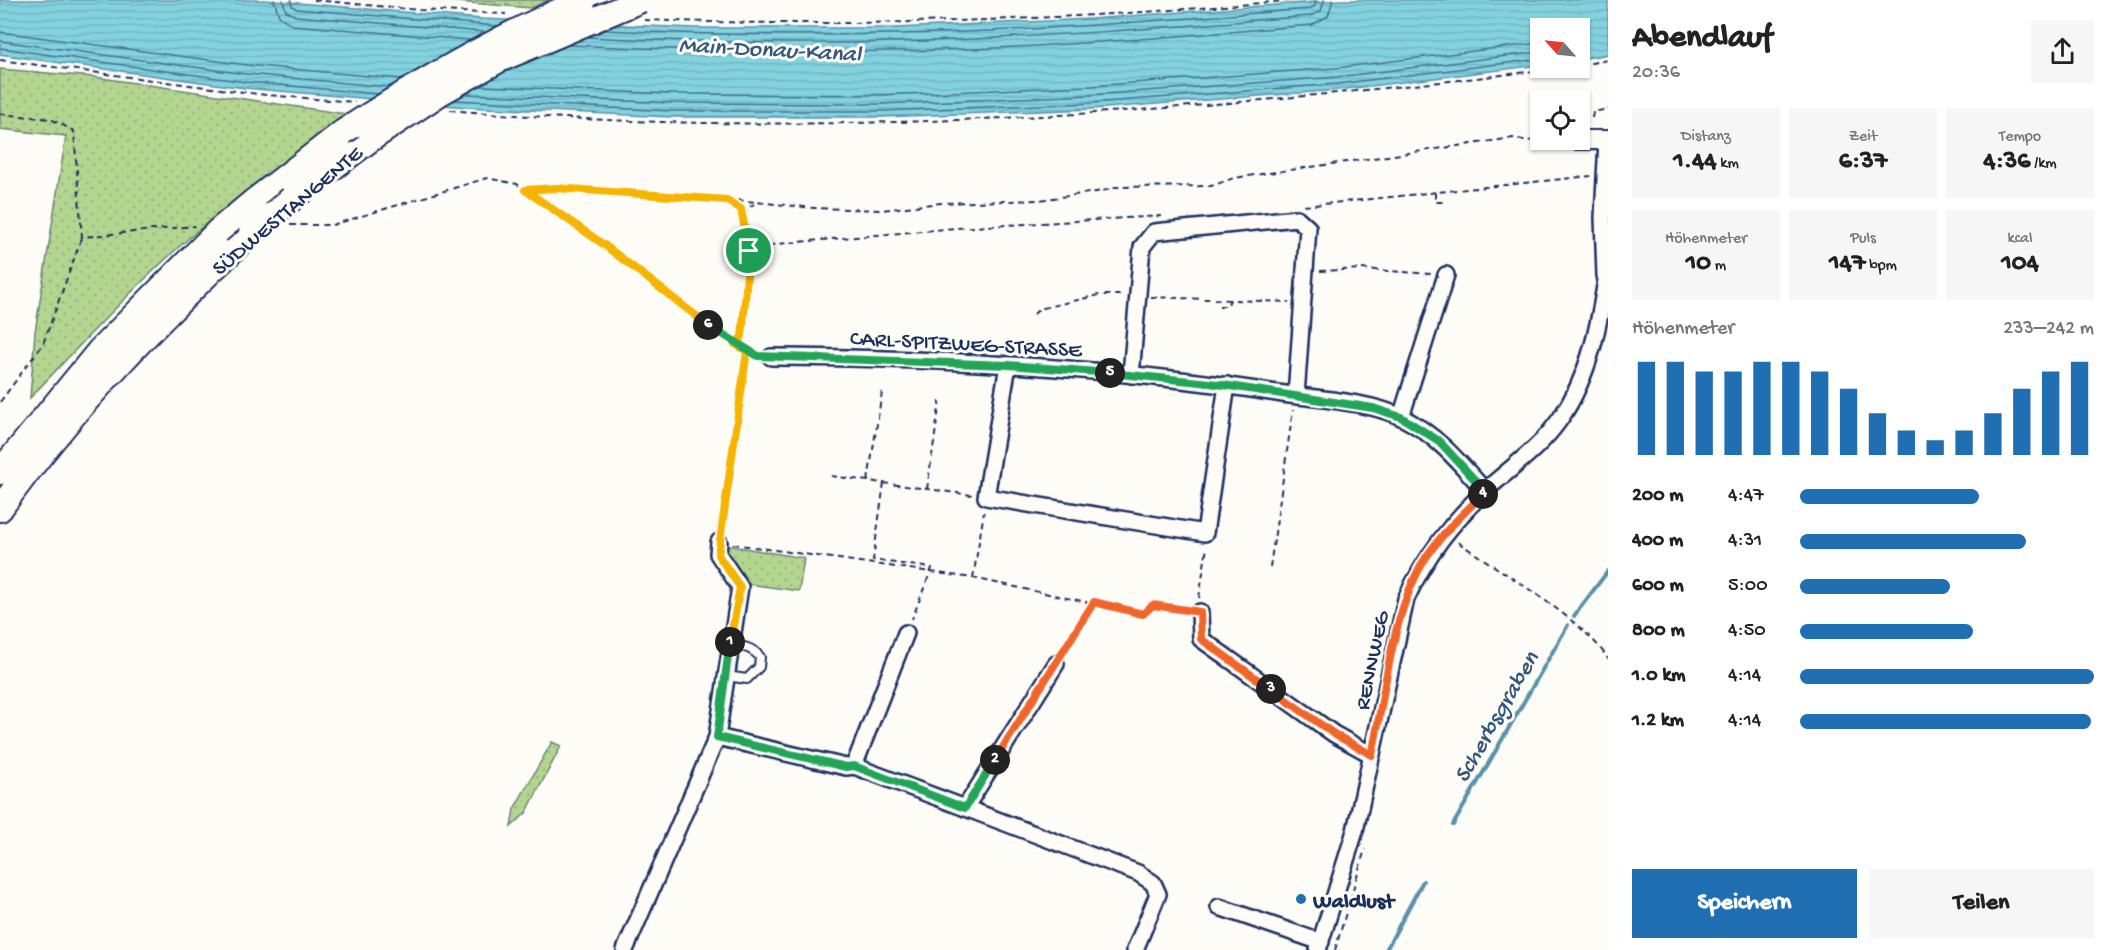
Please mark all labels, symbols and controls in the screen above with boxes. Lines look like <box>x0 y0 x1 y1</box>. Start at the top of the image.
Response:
north arrow <box>1530 18 1590 78</box>
map controls <box>1530 18 1590 150</box>
text: Abendlauf <box>1632 20 1772 58</box>
button: share <box>2031 20 2094 83</box>
water label: Main-Donau-Kanal <box>678 32 863 71</box>
text: 20:36 <box>1632 62 1680 85</box>
button: locate <box>1530 90 1590 150</box>
text: Distanz <box>1681 128 1731 147</box>
text: Zeit <box>1849 128 1877 147</box>
text: Tempo <box>1999 128 2041 147</box>
street label: SÜDWESTTANGENTE <box>208 141 370 283</box>
text: 1.44 <box>1673 147 1716 178</box>
text: 6:37 <box>1839 147 1887 178</box>
text: 4:36 <box>1983 147 2031 178</box>
text: km <box>1716 155 1739 174</box>
text: /km <box>2031 155 2057 174</box>
pin <box>723 225 774 276</box>
text: Höhenmeter <box>1665 230 1747 249</box>
text: Puls <box>1850 230 1876 249</box>
text: kcal <box>2008 230 2032 249</box>
icon: arrive <box>732 234 765 267</box>
text: 10 <box>1686 249 1711 280</box>
text: 147 <box>1829 249 1865 280</box>
text: 104 <box>2001 249 2039 280</box>
text: m <box>1711 257 1726 276</box>
text: bpm <box>1865 257 1897 276</box>
pin: 6 <box>693 310 723 340</box>
text: 6 <box>704 315 712 334</box>
text: Höhenmeter <box>1632 318 1734 341</box>
text: 233–242 m <box>2003 318 2094 341</box>
street label: CARL-SPITZWEG-STRASSE <box>849 327 1084 365</box>
pin: 5 <box>1095 358 1125 388</box>
text: 5 <box>1106 363 1114 382</box>
pin: 4 <box>1468 479 1498 509</box>
text: 4 <box>1479 484 1487 503</box>
text: 200 m <box>1632 485 1683 508</box>
text: 4:47 <box>1728 485 1764 508</box>
text: 400 m <box>1632 530 1683 553</box>
text: 4:31 <box>1728 530 1762 553</box>
text: 600 m <box>1632 575 1684 598</box>
text: 5:00 <box>1728 575 1768 598</box>
street label: RENNWEG <box>1351 608 1397 713</box>
text: 800 m <box>1632 620 1685 643</box>
text: 4:50 <box>1728 620 1766 643</box>
pin: 1 <box>715 627 745 657</box>
text: 1 <box>727 632 733 651</box>
water label: Scherbsgraben <box>1449 647 1548 788</box>
text: 1.0 km <box>1632 665 1686 688</box>
text: 4:14 <box>1728 665 1761 688</box>
pin: 3 <box>1256 674 1286 704</box>
text: 3 <box>1267 679 1275 698</box>
text: 1.2 km <box>1632 710 1684 733</box>
text: 4:14 <box>1728 710 1761 733</box>
pin: 2 <box>980 745 1010 775</box>
text: 2 <box>991 750 999 769</box>
button: Speichern <box>1632 869 1857 938</box>
button: Teilen <box>1869 869 2094 938</box>
place label: Waldlust <box>1312 890 1396 916</box>
marker: Waldlust <box>1294 892 1308 906</box>

